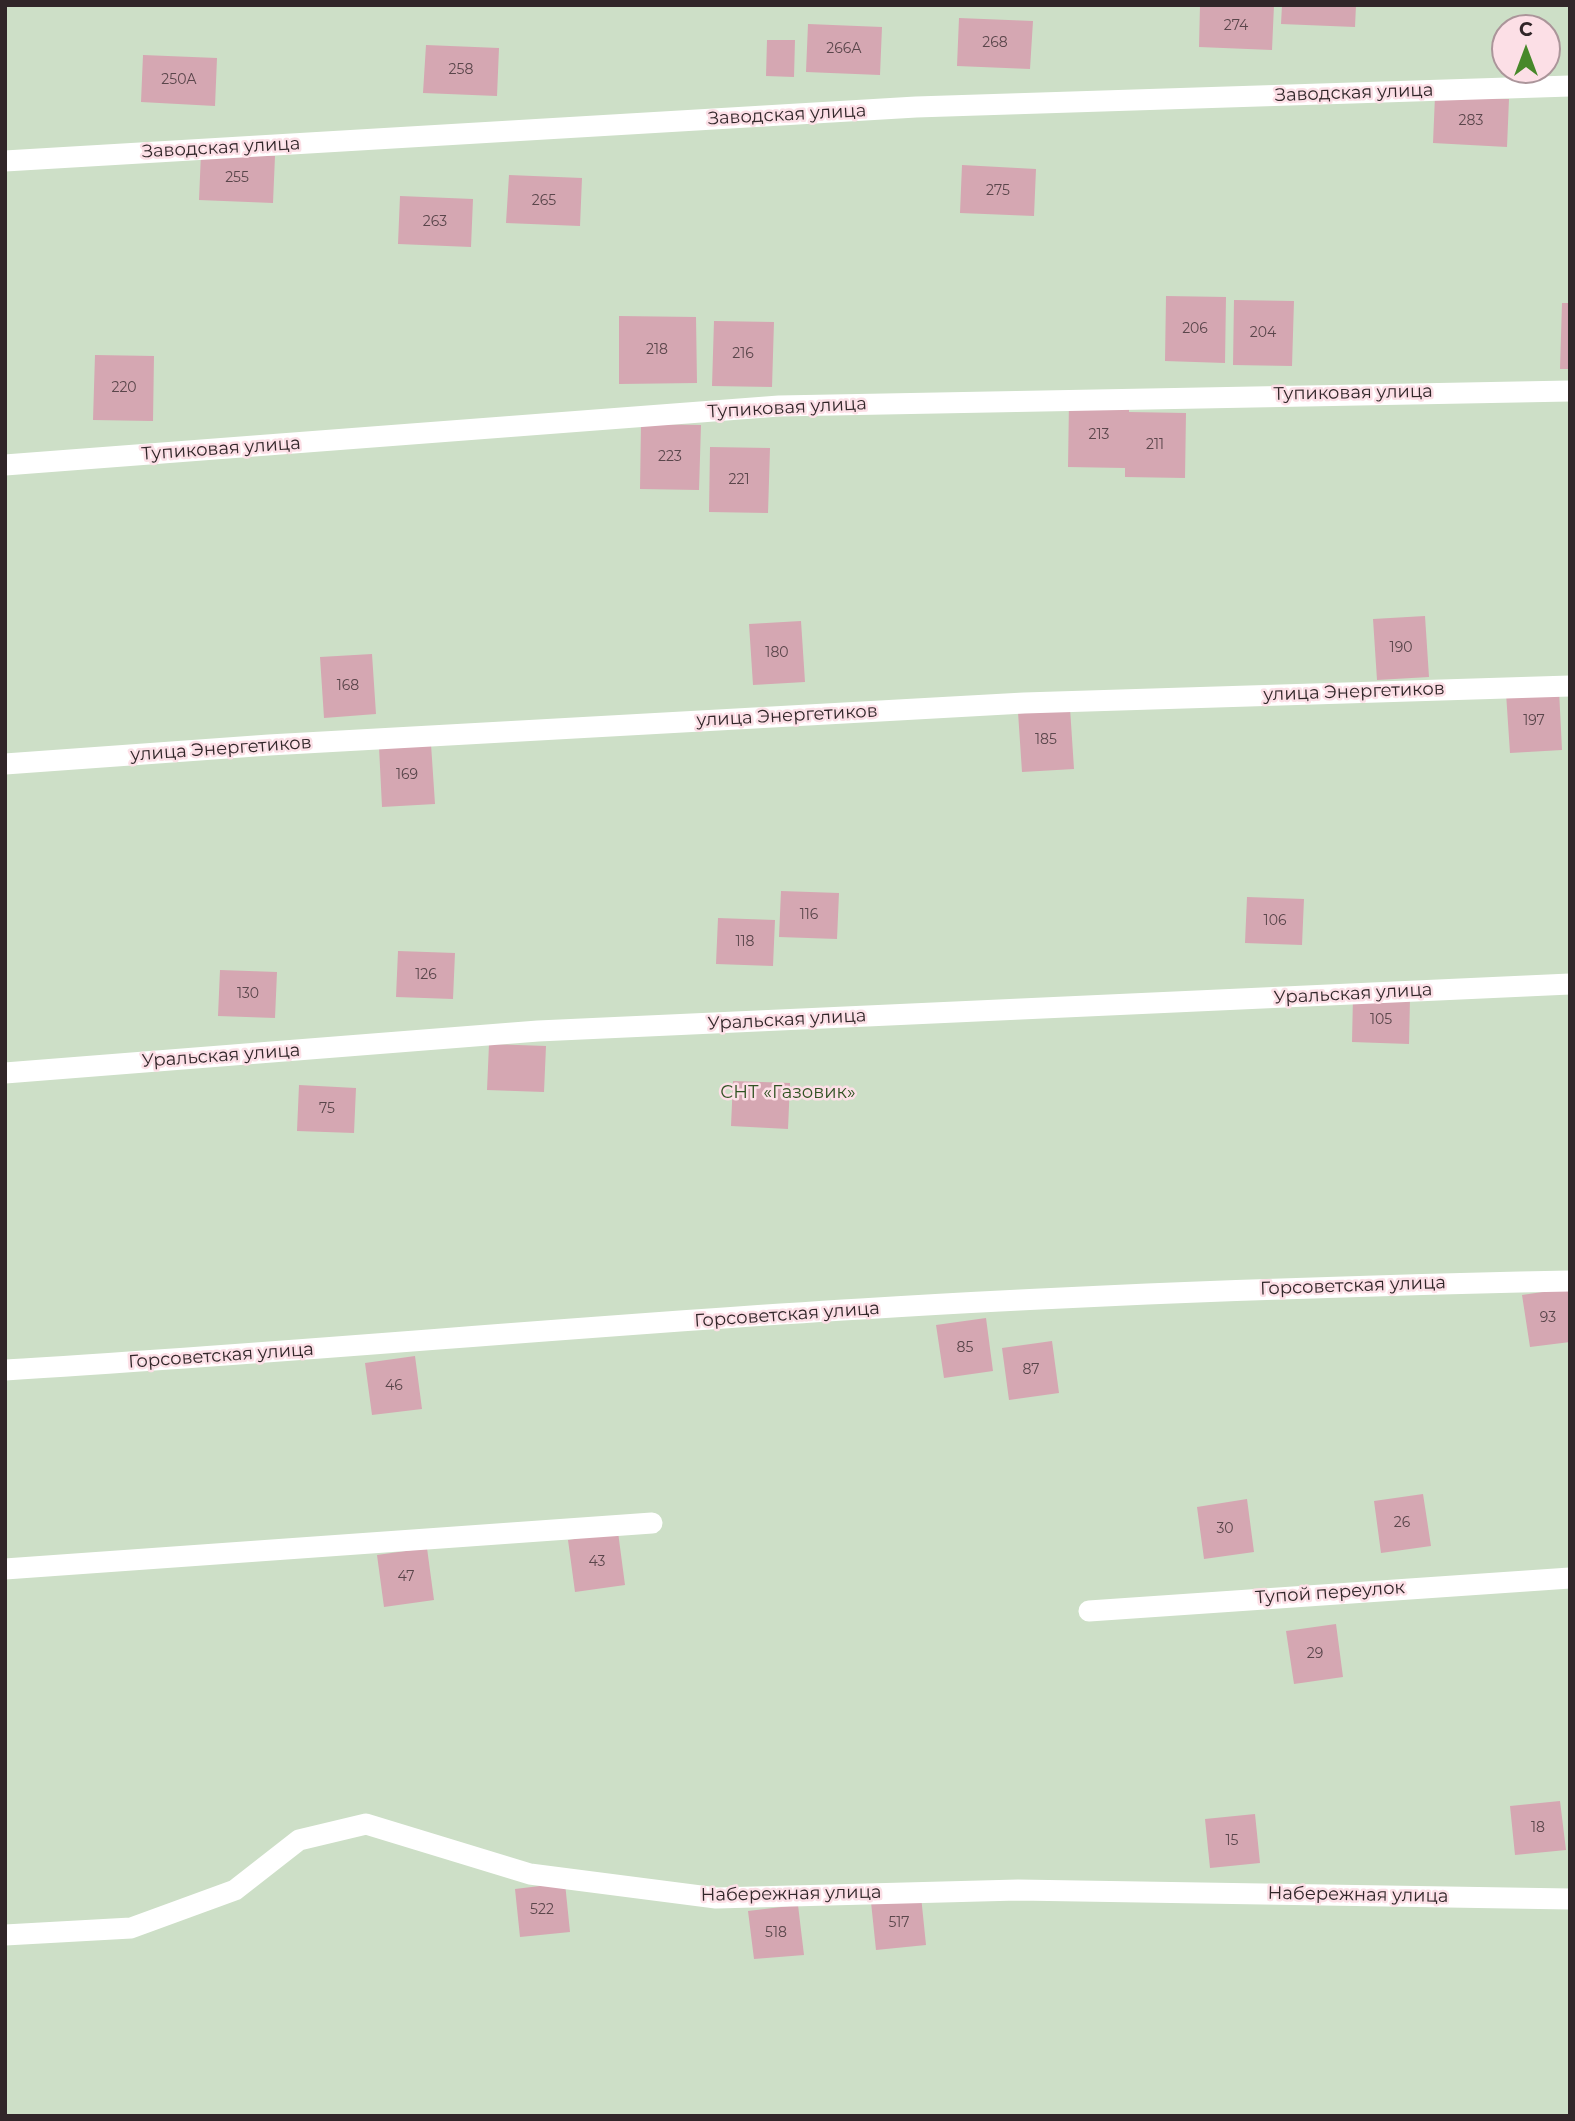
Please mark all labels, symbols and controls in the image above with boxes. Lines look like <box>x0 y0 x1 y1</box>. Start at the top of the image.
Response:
north arrow <box>1491 14 1561 84</box>
house number: 274 <box>1224 18 1248 34</box>
text: С <box>1519 18 1533 41</box>
house number: 268 <box>982 35 1008 51</box>
house number: 266А <box>826 41 862 57</box>
house number: 258 <box>449 62 473 78</box>
house number: 250А <box>161 72 197 88</box>
street label: Заводская улица <box>1274 79 1434 107</box>
street label: Заводская улица <box>707 100 867 130</box>
house number: 283 <box>1459 113 1483 129</box>
street label: Заводская улица <box>141 133 301 163</box>
house number: 255 <box>225 170 249 186</box>
house number: 275 <box>986 183 1010 199</box>
house number: 265 <box>532 193 556 209</box>
house number: 263 <box>423 214 447 230</box>
house number: 206 <box>1182 321 1208 337</box>
house number: 204 <box>1250 325 1276 341</box>
house number: 218 <box>646 342 668 358</box>
house number: 216 <box>732 346 754 362</box>
house number: 220 <box>111 380 137 396</box>
street label: Тупиковая улица <box>1273 381 1433 405</box>
street label: Тупиковая улица <box>707 393 867 423</box>
house number: 213 <box>1089 427 1109 443</box>
street label: Тупиковая улица <box>141 433 301 465</box>
house number: 211 <box>1146 437 1164 453</box>
house number: 223 <box>658 449 682 465</box>
house number: 221 <box>729 472 749 488</box>
house number: 190 <box>1390 640 1412 656</box>
house number: 180 <box>765 645 789 661</box>
house number: 168 <box>337 678 359 694</box>
street label: улица Энергетиков <box>1263 678 1445 706</box>
street label: улица Энергетиков <box>696 700 878 732</box>
house number: 197 <box>1523 713 1545 729</box>
street label: улица Энергетиков <box>130 732 312 766</box>
house number: 185 <box>1035 732 1057 748</box>
house number: 169 <box>396 767 418 783</box>
house number: 116 <box>800 907 818 923</box>
house number: 106 <box>1264 913 1286 929</box>
house number: 118 <box>735 934 755 950</box>
house number: 126 <box>415 967 437 983</box>
street label: Уральская улица <box>1273 979 1433 1009</box>
house number: 130 <box>237 986 259 1002</box>
street label: Уральская улица <box>707 1005 867 1035</box>
house number: 105 <box>1370 1012 1392 1028</box>
street label: Уральская улица <box>141 1040 301 1072</box>
park label: СНТ «Газовик» <box>720 1082 856 1104</box>
house number: 75 <box>319 1101 335 1117</box>
street label: Горсоветская улица <box>1260 1272 1446 1300</box>
street label: Горсоветская улица <box>694 1298 880 1332</box>
house number: 93 <box>1540 1310 1556 1326</box>
street label: Горсоветская улица <box>128 1339 314 1373</box>
house number: 85 <box>957 1340 973 1356</box>
house number: 87 <box>1022 1362 1040 1378</box>
house number: 46 <box>385 1378 403 1394</box>
house number: 26 <box>1394 1515 1410 1531</box>
house number: 30 <box>1216 1521 1234 1537</box>
house number: 43 <box>589 1554 605 1570</box>
house number: 47 <box>398 1569 414 1585</box>
street label: Тупой переулок <box>1254 1577 1406 1609</box>
house number: 29 <box>1307 1646 1323 1662</box>
house number: 18 <box>1531 1820 1545 1836</box>
house number: 15 <box>1226 1833 1238 1849</box>
street label: Набережная улица <box>700 1882 882 1906</box>
street label: Набережная улица <box>1267 1883 1449 1907</box>
house number: 522 <box>530 1902 554 1918</box>
house number: 517 <box>888 1915 910 1931</box>
house number: 518 <box>765 1925 787 1941</box>

